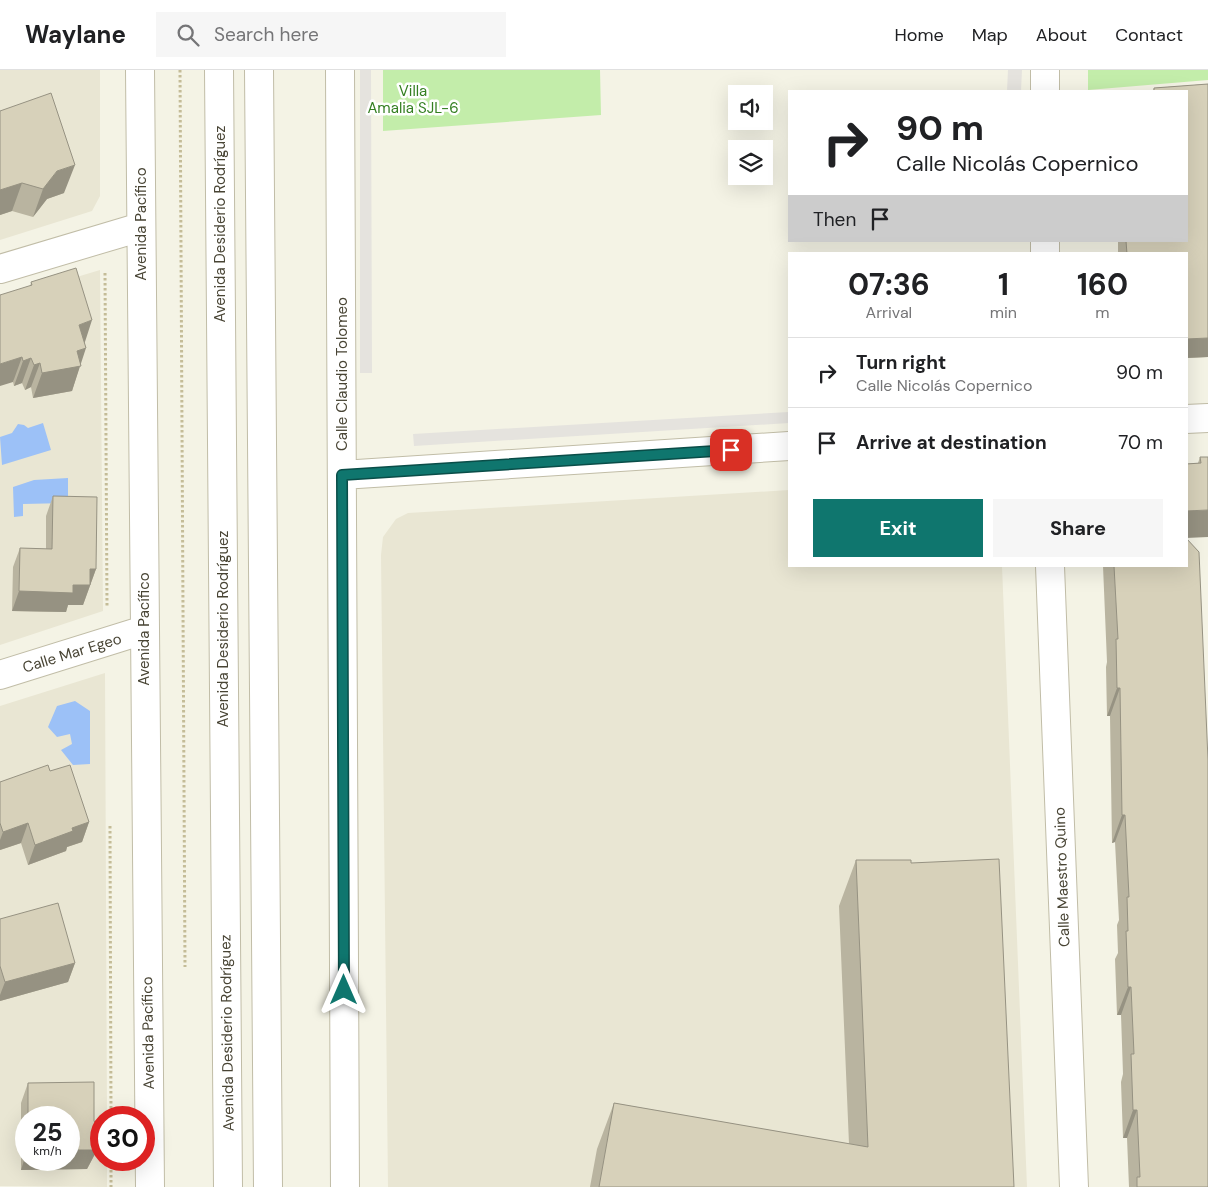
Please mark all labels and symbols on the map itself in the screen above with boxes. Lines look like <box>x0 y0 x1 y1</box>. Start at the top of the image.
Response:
park label: Villa Amalia SJL-6 <box>367 81 459 118</box>
street label: Avenida Desiderio Rodríguez <box>210 125 230 322</box>
street label: Avenida Pacífico <box>131 167 151 281</box>
street label: Calle Claudio Tolomeo <box>332 297 352 451</box>
pin <box>710 429 752 471</box>
street label: Avenida Desiderio Rodríguez <box>213 530 233 727</box>
street label: Avenida Pacífico <box>134 572 154 686</box>
street label: Calle Mar Egeo <box>20 628 124 678</box>
street label: Calle Maestro Quino <box>1050 807 1074 947</box>
street label: Avenida Desiderio Rodríguez <box>215 934 239 1132</box>
position arrow <box>317 963 369 1015</box>
street label: Avenida Pacífico <box>137 976 159 1090</box>
speed limit sign: 30 <box>90 1106 155 1171</box>

